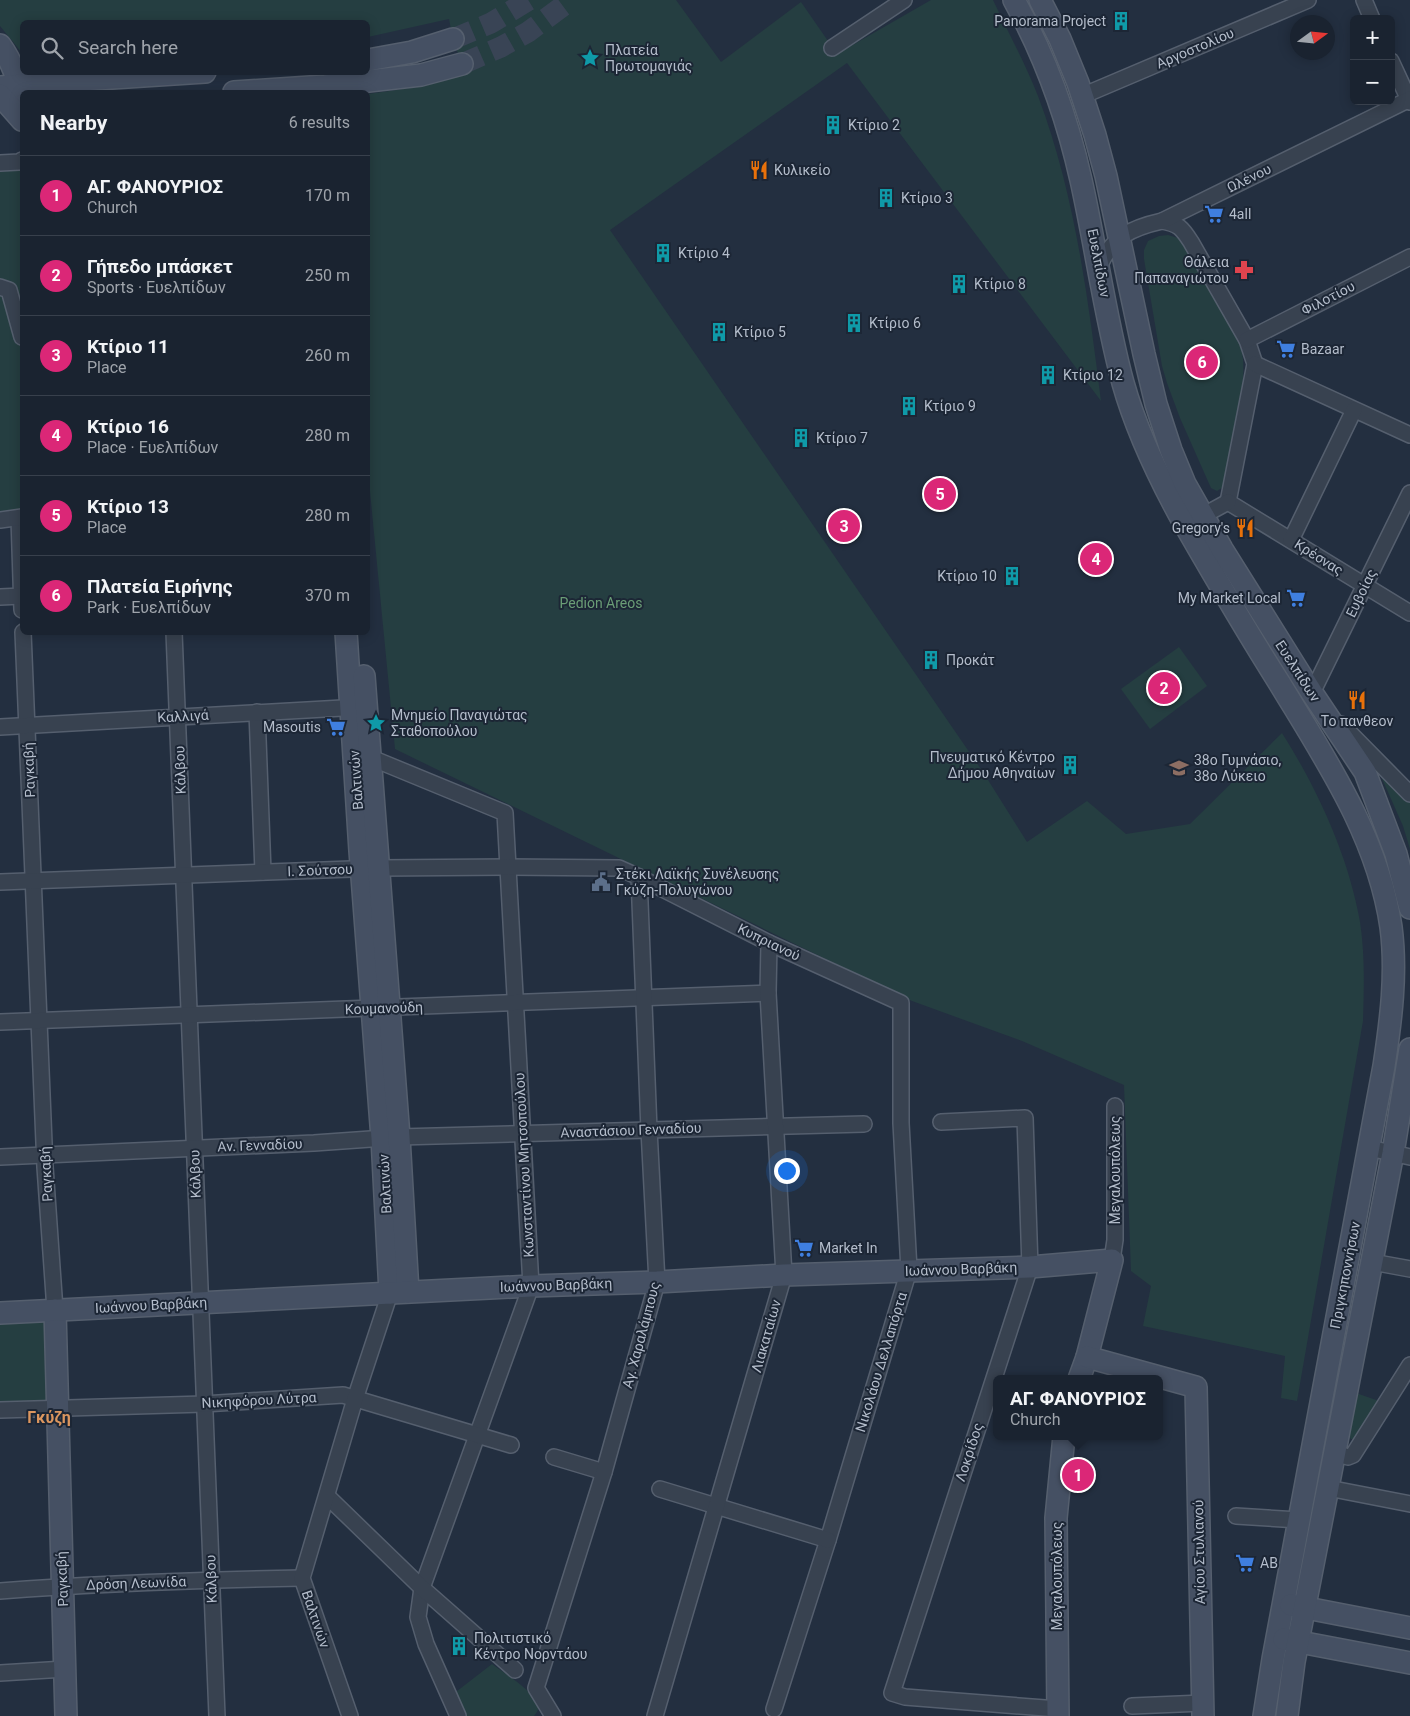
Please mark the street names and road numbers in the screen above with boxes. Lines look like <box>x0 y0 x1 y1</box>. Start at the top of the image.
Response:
street label: Αργοστολίου <box>1154 24 1236 72</box>
street label: Ωλένου <box>1224 161 1274 195</box>
street label: Ευελπίδων <box>1084 227 1114 299</box>
street label: Φιλοτίου <box>1299 278 1357 318</box>
street label: Κρέσνας <box>1292 536 1346 578</box>
street label: Ευβοίας <box>1342 566 1380 620</box>
street label: Ευελπίδων <box>1272 637 1324 705</box>
street label: Καλλιγά <box>157 707 209 725</box>
street label: Ραγκαβή <box>20 742 38 798</box>
street label: Κάλβου <box>171 746 189 794</box>
street label: Βαλτινών <box>346 749 366 810</box>
street label: Ι. Σούτσου <box>287 861 353 879</box>
street label: Κυπριανού <box>735 920 803 964</box>
street label: Κουμανούδη <box>345 999 423 1017</box>
street label: Κωνσταντίνου Μητσοπούλου <box>511 1072 537 1258</box>
street label: Μεγαλουπόλεως <box>1107 1116 1123 1224</box>
street label: Αναστάσιου Γενναδίου <box>560 1120 702 1140</box>
street label: Αν. Γενναδίου <box>217 1136 303 1154</box>
street label: Ραγκαβή <box>37 1146 55 1202</box>
street label: Κάλβου <box>186 1150 204 1198</box>
street label: Βαλτινών <box>375 1154 395 1214</box>
street label: Πριγκηποννήσων <box>1327 1220 1363 1330</box>
street label: Ιωάννου Βαρβάκη <box>905 1259 1017 1279</box>
street label: Ιωάννου Βαρβάκη <box>500 1275 612 1295</box>
street label: Αγ. Χαραλάμπους <box>619 1280 663 1390</box>
street label: Νικολάου Δελλαπόρτα <box>852 1290 910 1434</box>
street label: Ιωάννου Βαρβάκη <box>94 1294 208 1316</box>
street label: Λιακαταίων <box>748 1298 784 1374</box>
street label: Νικηφόρου Λύτρα <box>201 1389 317 1412</box>
street label: Λοκρίδος <box>952 1421 986 1483</box>
street label: Αγίου Στυλιανού <box>1190 1499 1208 1605</box>
street label: Μεγαλουπόλεως <box>1049 1522 1065 1630</box>
street label: Ραγκαβή <box>53 1551 71 1607</box>
street label: Κάλβου <box>202 1555 220 1603</box>
street label: Δρόση Λεωνίδα <box>86 1573 187 1593</box>
street label: Βαλτινών <box>299 1588 333 1650</box>

